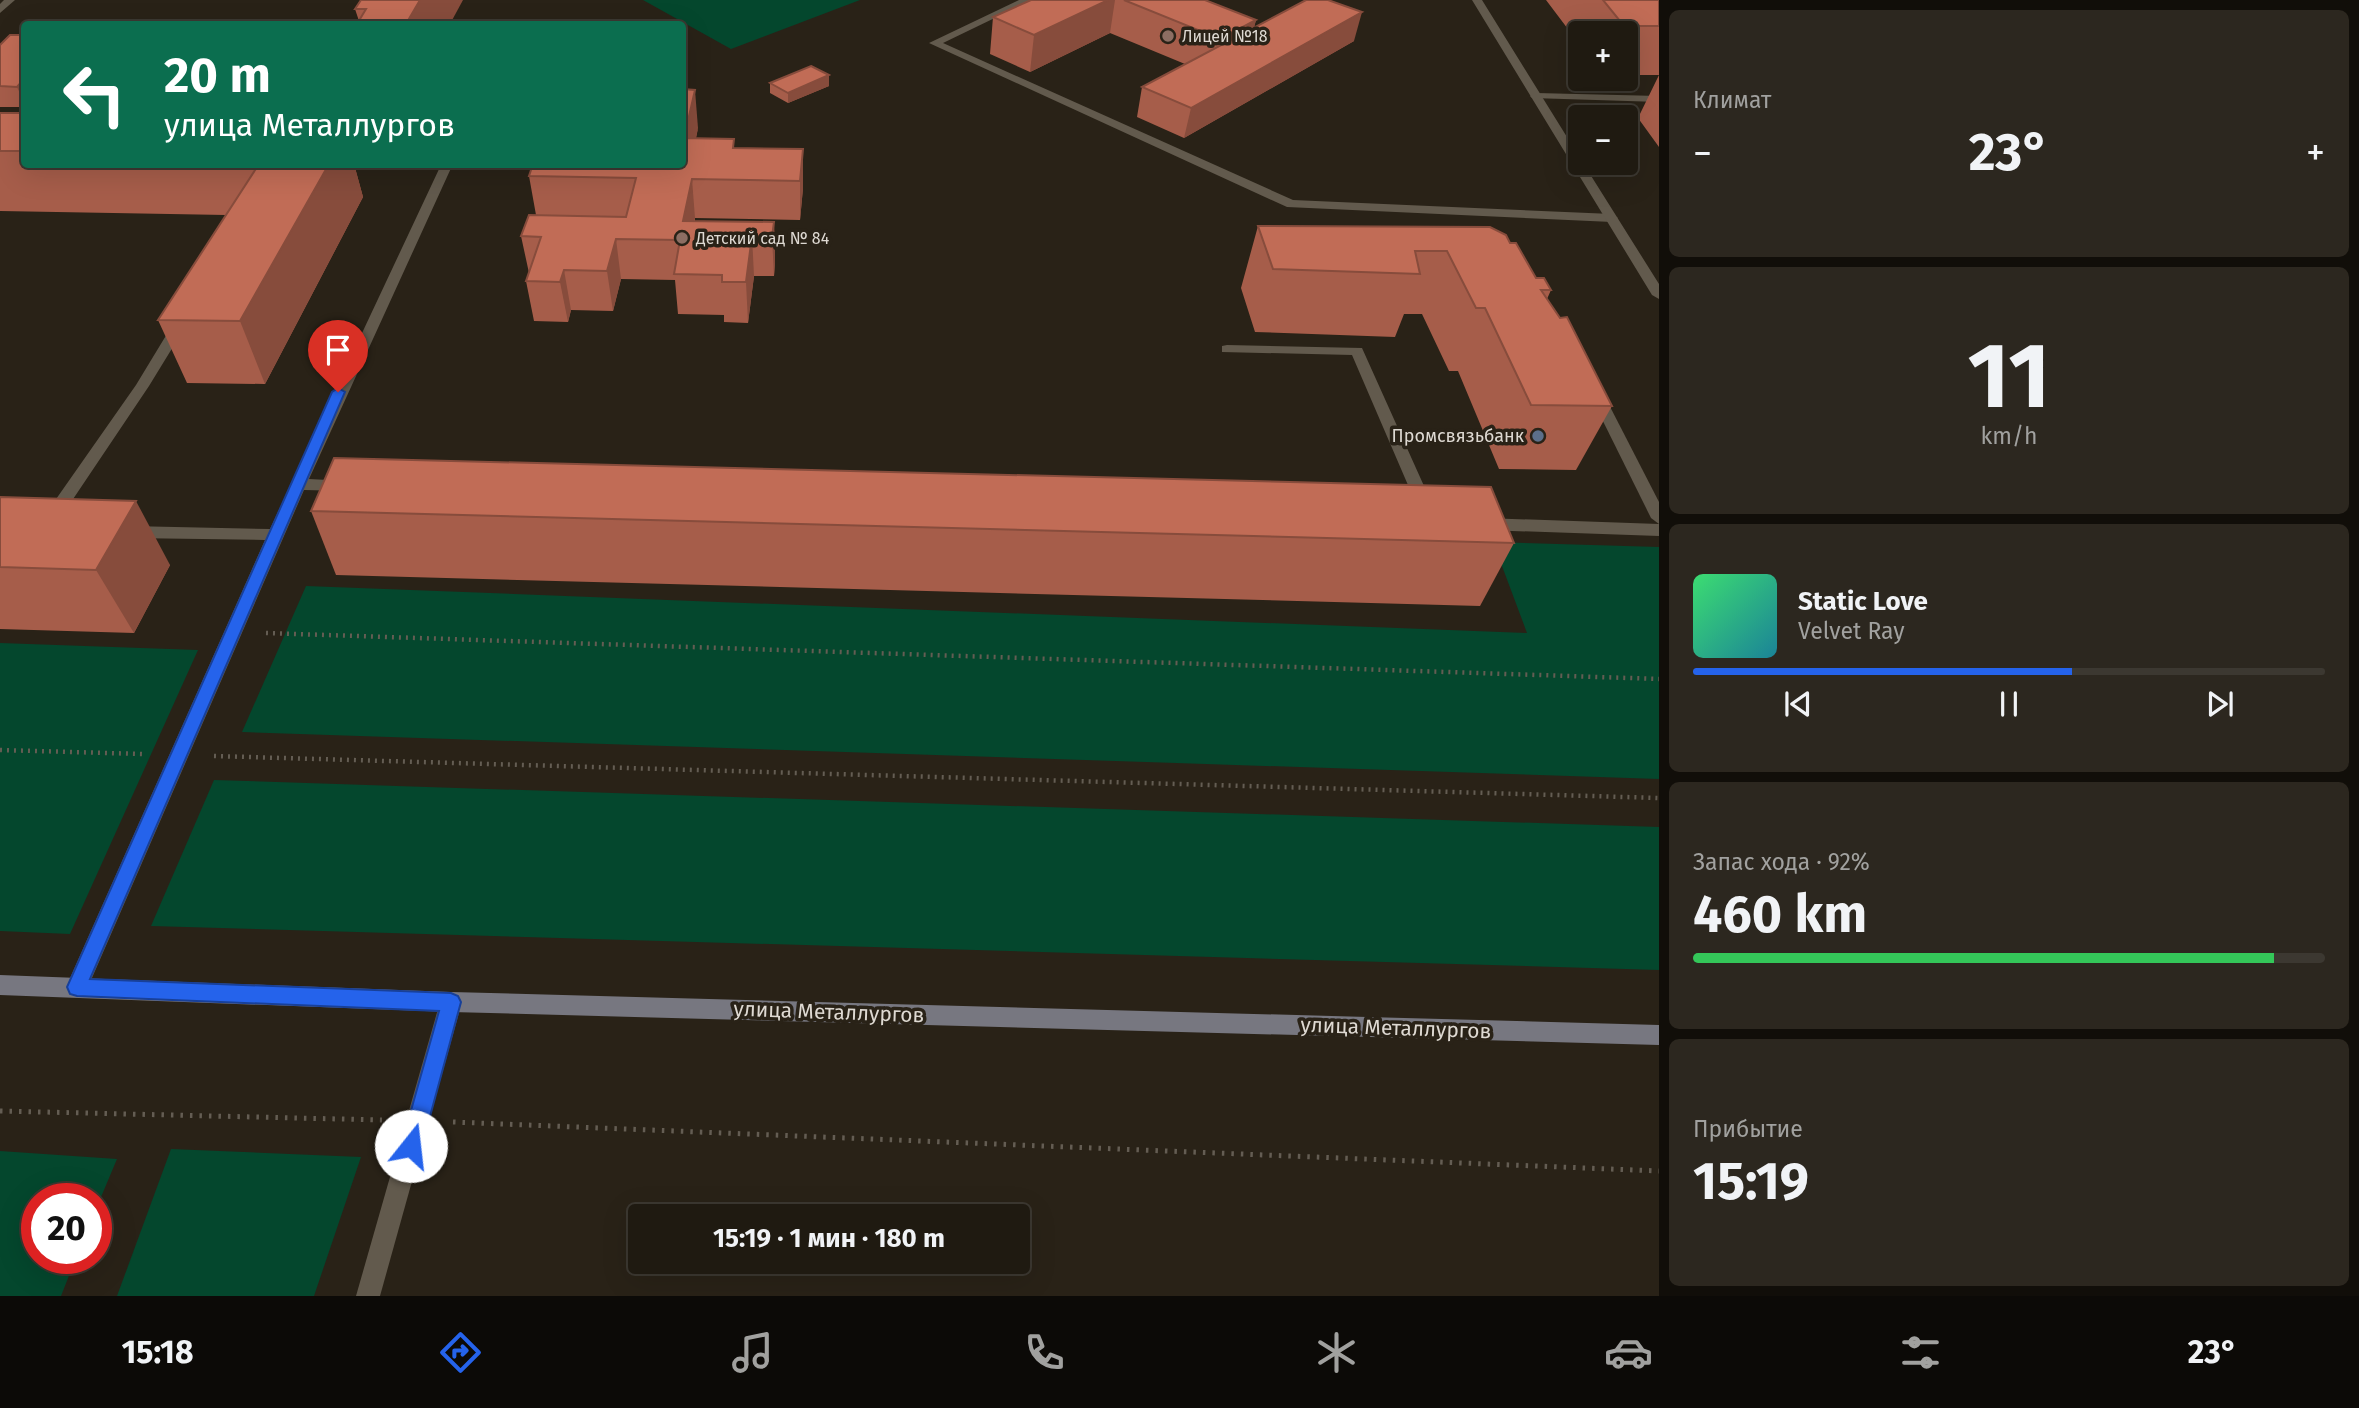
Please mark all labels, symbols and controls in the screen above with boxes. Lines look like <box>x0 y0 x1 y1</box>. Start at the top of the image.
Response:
map controls <box>1568 21 1638 175</box>
button: + <box>1568 21 1638 91</box>
place label: Лицей №18 <box>1182 27 1268 46</box>
marker: Лицей №18 <box>1160 28 1176 44</box>
text: 20 m <box>164 46 271 105</box>
icon: left <box>49 49 140 140</box>
text: Климат <box>1693 86 1771 114</box>
button: − <box>1568 105 1638 175</box>
text: улица Металлургов <box>164 106 455 144</box>
text: 23° <box>1969 121 2049 184</box>
text: − <box>1693 130 1712 176</box>
text: + <box>2306 130 2325 176</box>
place label: Детский сад № 84 <box>695 229 830 248</box>
marker: Детский сад № 84 <box>674 230 690 246</box>
pin <box>308 320 368 392</box>
text: 11 <box>1968 322 2050 431</box>
icon: arrive <box>319 331 357 369</box>
text: km/h <box>1981 422 2037 450</box>
place label: Промсвязьбанк <box>1392 425 1525 447</box>
marker: Промсвязьбанк <box>1530 428 1546 444</box>
text: Static Love <box>1798 586 1928 617</box>
text: Velvet Ray <box>1798 617 1905 645</box>
icon: previous <box>1779 685 1817 723</box>
icon: pause <box>1990 685 2028 723</box>
icon: next <box>2201 685 2239 723</box>
text: Запас хода · 92% <box>1693 848 1870 876</box>
text: 460 km <box>1693 883 1867 946</box>
street label: улица Металлургов <box>733 996 925 1028</box>
street label: улица Металлургов <box>1300 1012 1492 1044</box>
position arrow <box>374 1109 448 1183</box>
text: Прибытие <box>1693 1115 1803 1143</box>
text: 15:19 <box>1693 1150 1809 1213</box>
speed limit sign: 20 <box>21 1183 112 1274</box>
text: 15:19 · 1 мин · 180 m <box>713 1223 945 1254</box>
icon: directions <box>436 1328 485 1377</box>
icon: music <box>728 1328 777 1377</box>
icon: phone <box>1020 1328 1069 1377</box>
icon: climate <box>1312 1328 1361 1377</box>
icon: car <box>1604 1328 1653 1377</box>
icon: filters <box>1896 1328 1945 1377</box>
text: 15:18 <box>121 1333 194 1371</box>
text: 23° <box>2188 1333 2238 1371</box>

